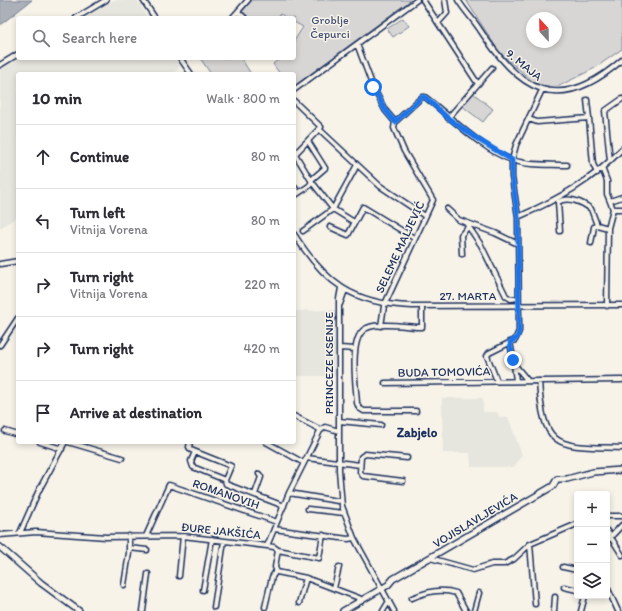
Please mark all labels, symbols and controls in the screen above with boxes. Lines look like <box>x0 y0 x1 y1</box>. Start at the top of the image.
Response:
north arrow <box>526 12 562 48</box>
park label: Groblje Čepurci <box>310 13 350 41</box>
search box <box>16 16 296 60</box>
icon: search <box>30 27 52 49</box>
text: Search here <box>62 29 137 47</box>
street label: 9. MAJA <box>503 46 545 84</box>
route start <box>364 78 382 96</box>
text: 10 min <box>32 88 82 108</box>
text: Walk · 800 m <box>206 91 280 106</box>
icon: ahead <box>32 146 54 168</box>
text: Continue <box>70 148 129 166</box>
text: 80 m <box>251 149 280 164</box>
street label: SELEME MALJEVIĆ <box>373 199 428 295</box>
text: Turn left <box>70 204 125 222</box>
icon: left <box>32 210 54 232</box>
text: 80 m <box>251 213 280 228</box>
text: Vitnija Vorena <box>70 222 148 237</box>
text: Turn right <box>70 268 134 286</box>
icon: right <box>32 274 54 296</box>
text: 220 m <box>244 277 280 292</box>
text: Vitnija Vorena <box>70 286 148 301</box>
street label: 27. MARTA <box>440 289 497 303</box>
street label: PRINCEZE KSENIJE <box>322 312 336 414</box>
icon: right <box>32 338 54 360</box>
text: Turn right <box>70 340 134 358</box>
text: 420 m <box>243 341 280 356</box>
route end <box>504 351 522 369</box>
street label: BUDA TOMOVIĆA <box>397 364 491 380</box>
icon: arrive <box>32 402 54 424</box>
text: Arrive at destination <box>70 404 202 422</box>
district label: Zabjelo <box>397 425 438 441</box>
street label: ROMANOVIH <box>191 476 261 512</box>
street label: VOJISLAVLJEVIĆA <box>430 489 520 551</box>
map controls <box>574 491 610 599</box>
button: + <box>574 491 610 527</box>
street label: ĐURE JAKŠIĆA <box>180 520 262 542</box>
button: − <box>574 527 610 563</box>
button: layers <box>574 563 610 599</box>

